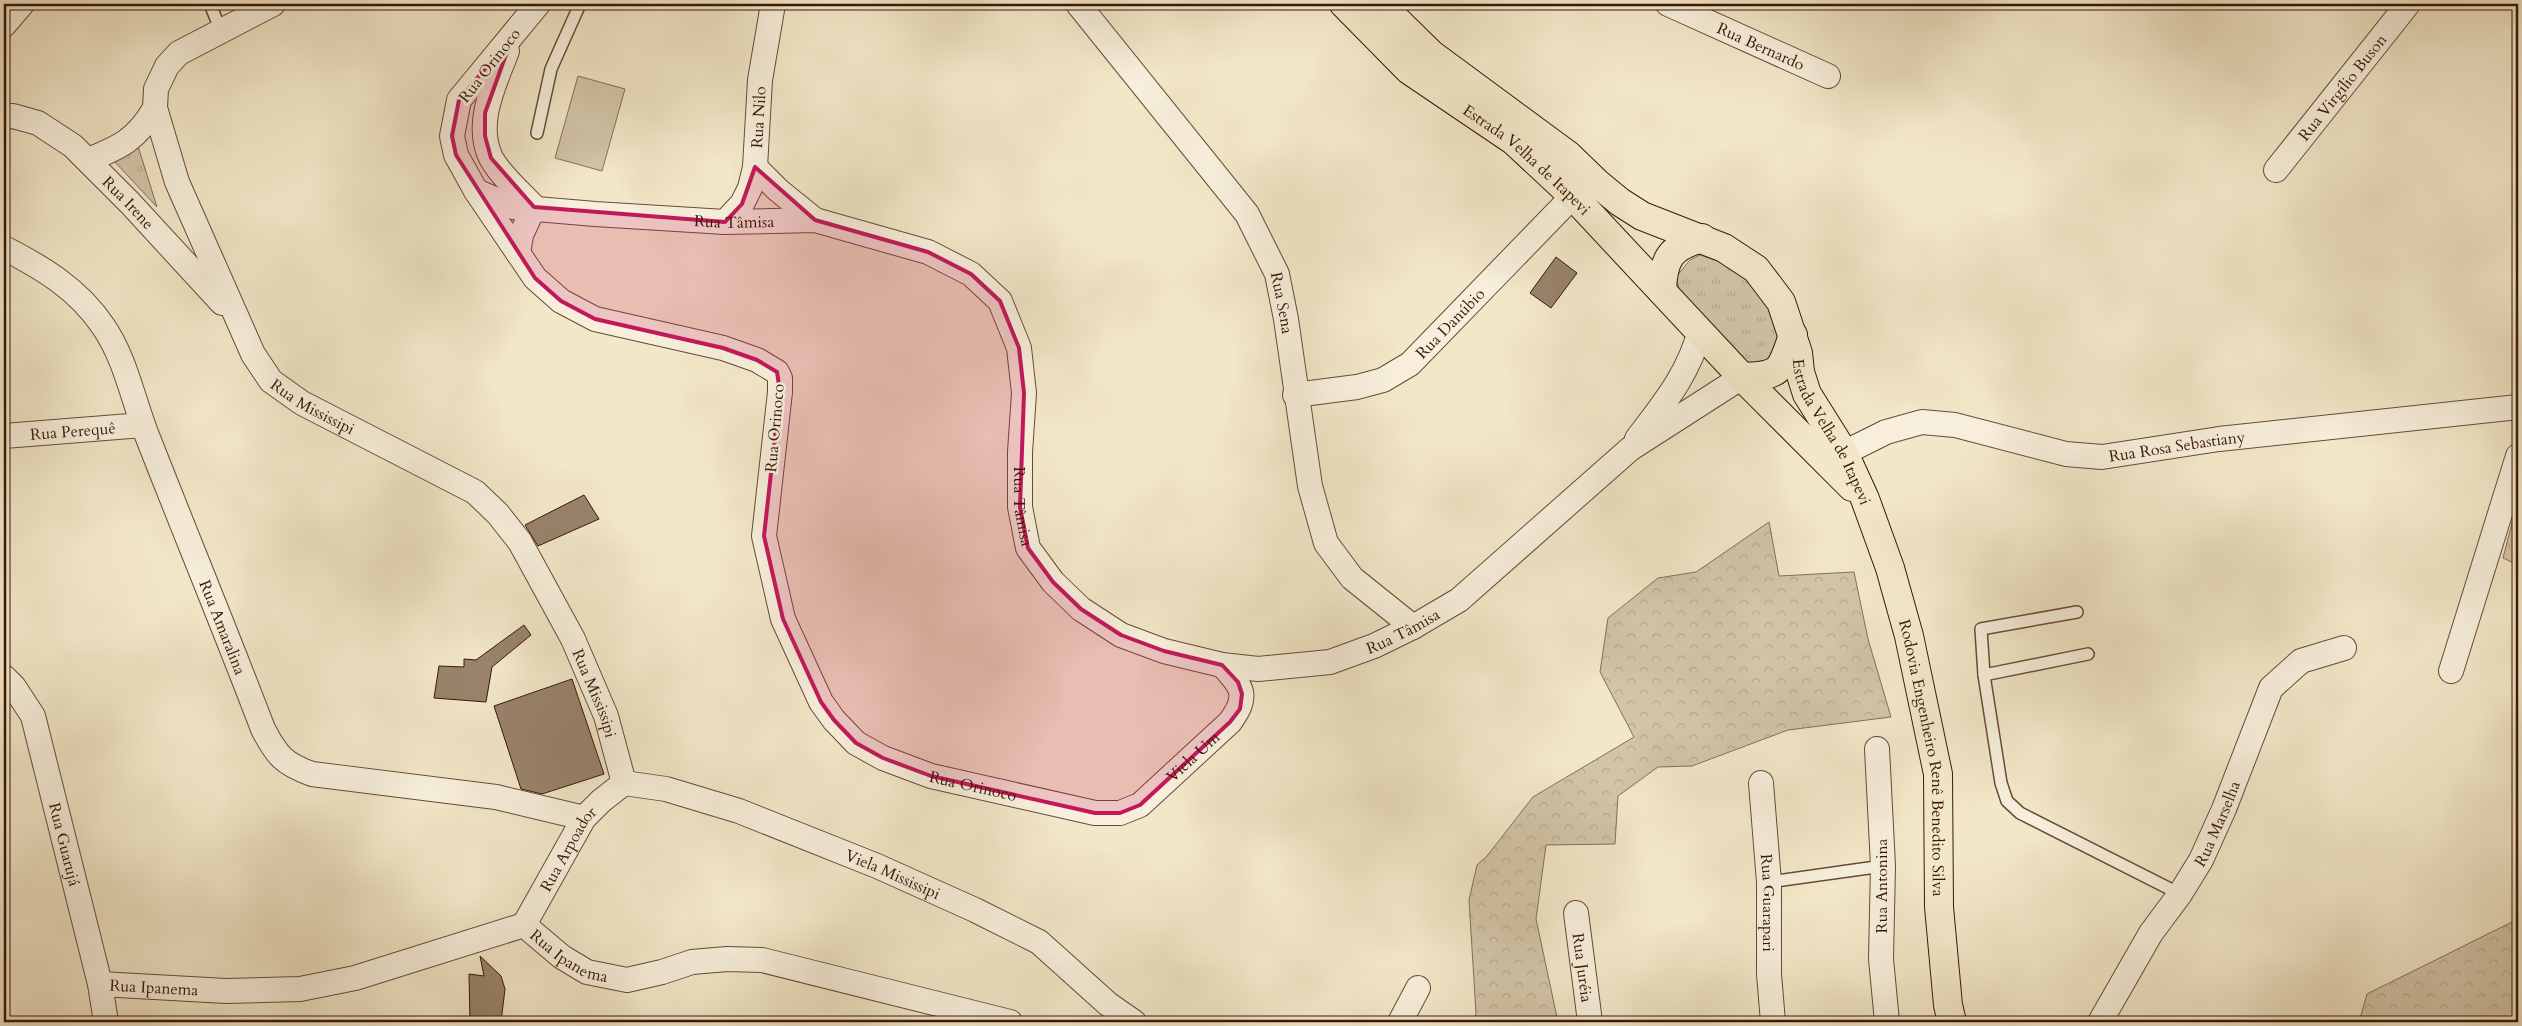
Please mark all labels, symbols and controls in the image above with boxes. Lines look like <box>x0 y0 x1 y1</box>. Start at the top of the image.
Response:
street label: Rua Bernardo <box>1713 17 1808 76</box>
street label: Rua Orinoco <box>454 24 526 107</box>
street label: Rua Virgílio Buson <box>2293 30 2392 146</box>
street label: Rua Nilo <box>746 85 772 149</box>
street label: Estrada Velha de Itapevi <box>1458 100 1596 221</box>
street label: Rua Irene <box>97 172 159 234</box>
street label: Rua Tâmisa <box>693 210 775 234</box>
street label: Rua Sena <box>1265 270 1298 335</box>
street label: Rua Danúbio <box>1411 283 1490 364</box>
street label: Estrada Velha de Itapevi <box>1787 358 1876 508</box>
street label: Rua Mississipi <box>266 374 359 440</box>
street label: Rua Orinoco <box>760 382 790 473</box>
street label: Rua Perequê <box>29 417 116 446</box>
street label: Rua Rosa Sebastiany <box>2107 426 2247 468</box>
street label: Rua Tâmisa <box>1008 467 1037 548</box>
street label: Rua Amaralina <box>194 577 251 678</box>
street label: Rua Tâmisa <box>1363 604 1444 660</box>
street label: Rodovia Engenheiro Renê Benedito Silva <box>1893 617 1949 897</box>
street label: Rua Mississipi <box>566 646 621 741</box>
street label: Viela Um <box>1162 727 1225 787</box>
street label: Rua Orinoco <box>927 766 1019 807</box>
street label: Rua Marselha <box>2189 778 2246 871</box>
street label: Rua Guarujá <box>43 800 85 889</box>
street label: Rua Arpoador <box>535 802 602 896</box>
street label: Rua Antonina <box>1871 838 1893 933</box>
street label: Viela Mississipi <box>842 844 944 905</box>
street label: Rua Guarapari <box>1755 853 1779 952</box>
street label: Rua Ipanema <box>525 925 610 988</box>
street label: Rua Juréia <box>1567 932 1597 1004</box>
street label: Rua Ipanema <box>109 975 199 1001</box>

